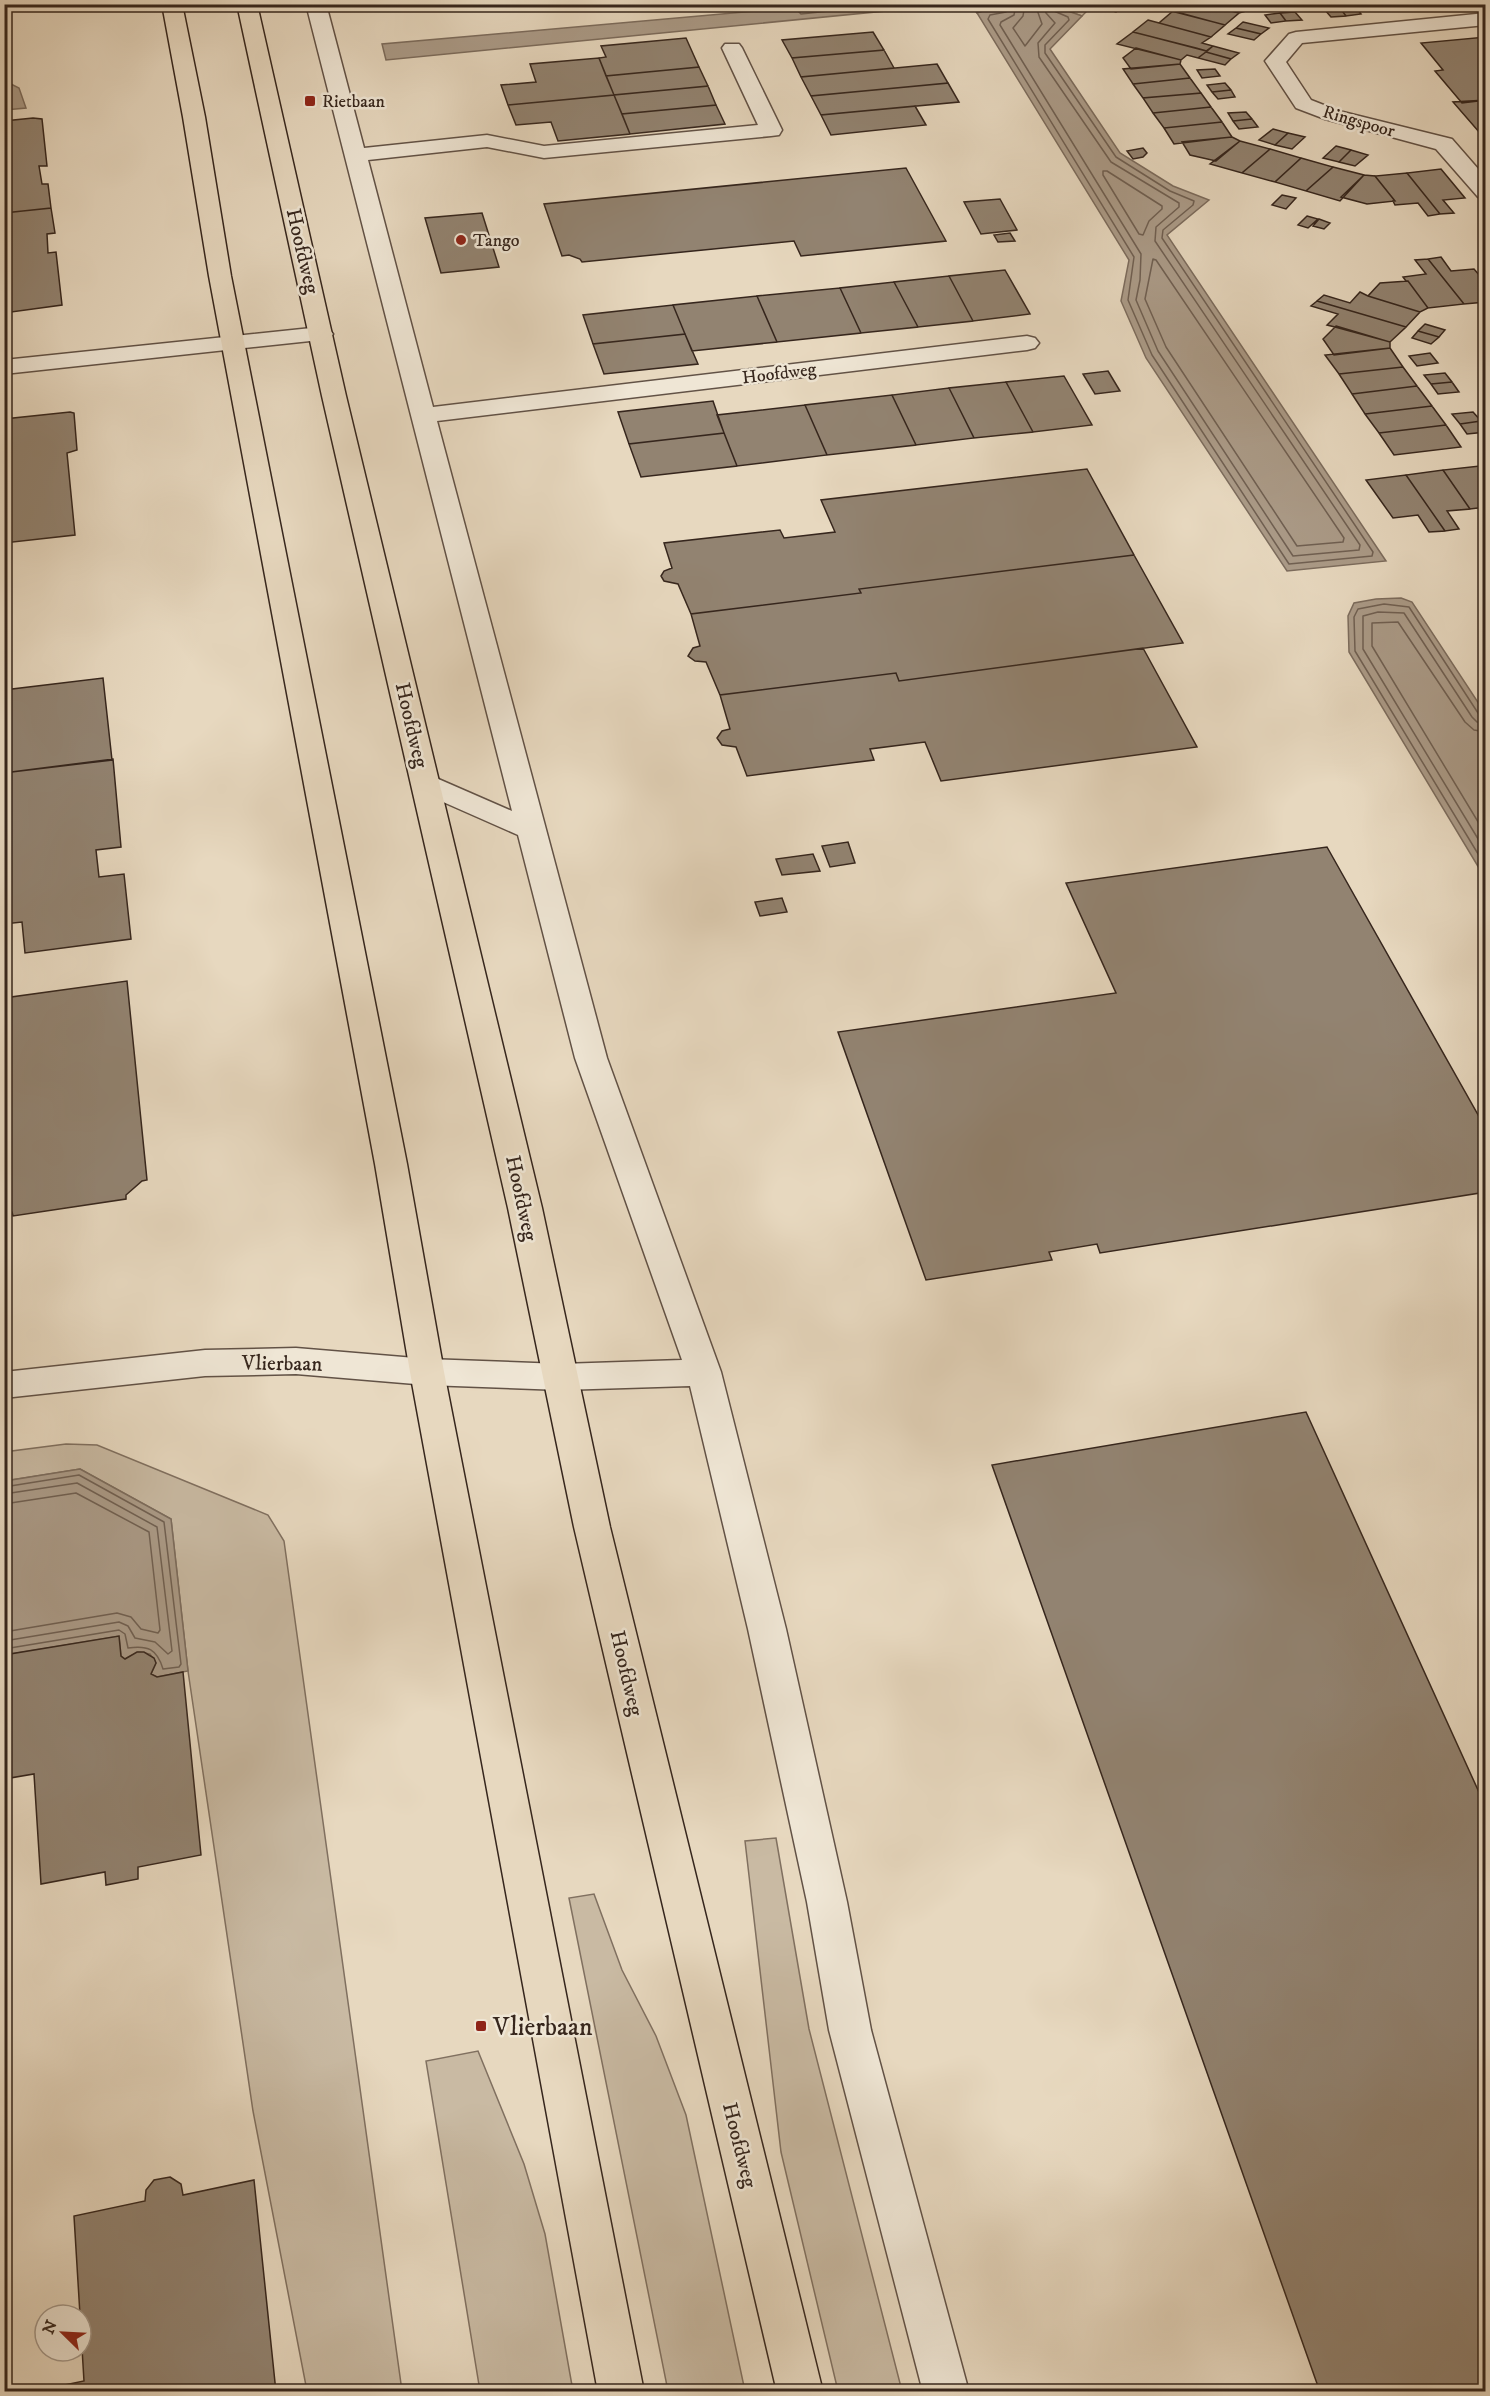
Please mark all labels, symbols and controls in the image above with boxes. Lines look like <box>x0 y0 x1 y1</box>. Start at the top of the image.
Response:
place label: Rietbaan <box>322 91 386 113</box>
marker: Rietbaan <box>303 94 317 108</box>
street label: Ringspoor <box>1320 101 1398 143</box>
street label: Hoofdweg <box>280 206 325 297</box>
place label: Tango <box>473 230 520 252</box>
marker: Tango <box>454 233 468 247</box>
street label: Hoofdweg <box>741 359 818 389</box>
street label: Hoofdweg <box>389 680 434 771</box>
street label: Hoofdweg <box>499 1153 543 1244</box>
street label: Vlierbaan <box>241 1350 322 1378</box>
street label: Hoofdweg <box>604 1628 649 1719</box>
place label: Vlierbaan <box>492 2011 593 2044</box>
marker: Vlierbaan <box>474 2019 488 2033</box>
street label: Hoofdweg <box>716 2100 762 2191</box>
north arrow <box>33 2303 93 2363</box>
text: N <box>38 2317 62 2337</box>

